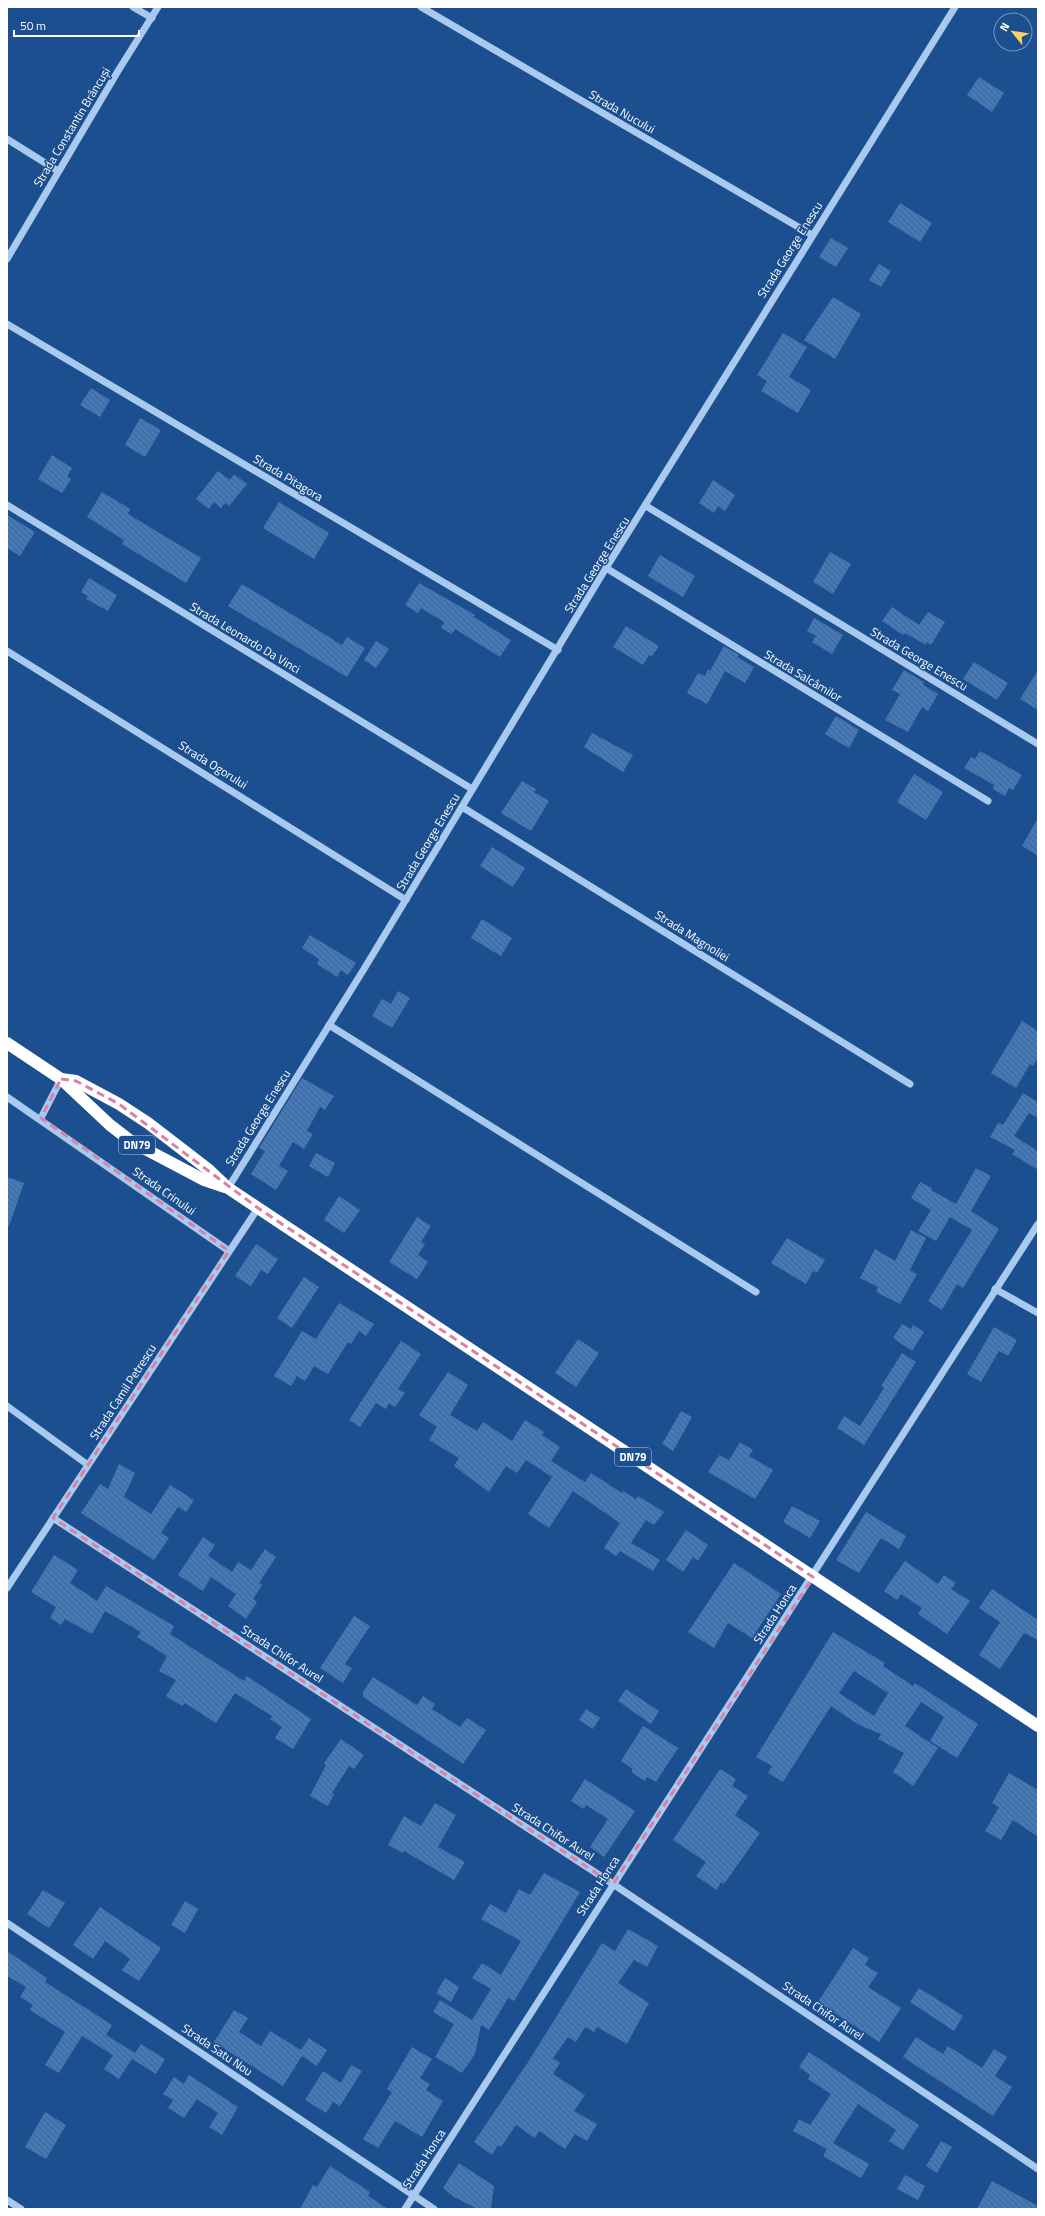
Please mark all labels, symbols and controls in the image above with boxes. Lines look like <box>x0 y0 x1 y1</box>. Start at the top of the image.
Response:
scale bar <box>14 12 139 38</box>
north arrow <box>993 12 1033 52</box>
text: 50 m <box>20 16 46 35</box>
text: N <box>996 20 1013 34</box>
street label: Strada Constantin Brâncuși <box>28 63 115 190</box>
street label: Strada Nucului <box>586 85 659 138</box>
street label: Strada George Enescu <box>752 198 827 302</box>
street label: Strada Pitagora <box>250 449 327 506</box>
street label: Strada George Enescu <box>559 513 634 617</box>
street label: Strada Leonardo Da Vinci <box>186 597 304 678</box>
street label: Strada George Enescu <box>867 622 972 695</box>
street label: Strada Salcâmilor <box>761 645 846 706</box>
street label: Strada Ogorului <box>175 736 252 793</box>
street label: Strada George Enescu <box>391 789 464 894</box>
street label: Strada Magnoliei <box>651 905 733 966</box>
street label: Strada George Enescu <box>220 1066 295 1170</box>
road number: DN79 <box>119 1136 155 1154</box>
street label: Strada Crinului <box>129 1162 200 1219</box>
street label: Strada Camil Petrescu <box>84 1340 161 1443</box>
road number: DN79 <box>615 1448 651 1466</box>
street label: Strada Honca <box>748 1580 801 1647</box>
street label: Strada Chifor Aurel <box>237 1620 327 1687</box>
street label: Strada Chifor Aurel <box>508 1798 598 1865</box>
street label: Strada Honca <box>571 1852 624 1919</box>
street label: Strada Chifor Aurel <box>779 1976 868 2045</box>
street label: Strada Satu Nou <box>178 2019 257 2080</box>
street label: Strada Honca <box>397 2125 450 2192</box>

